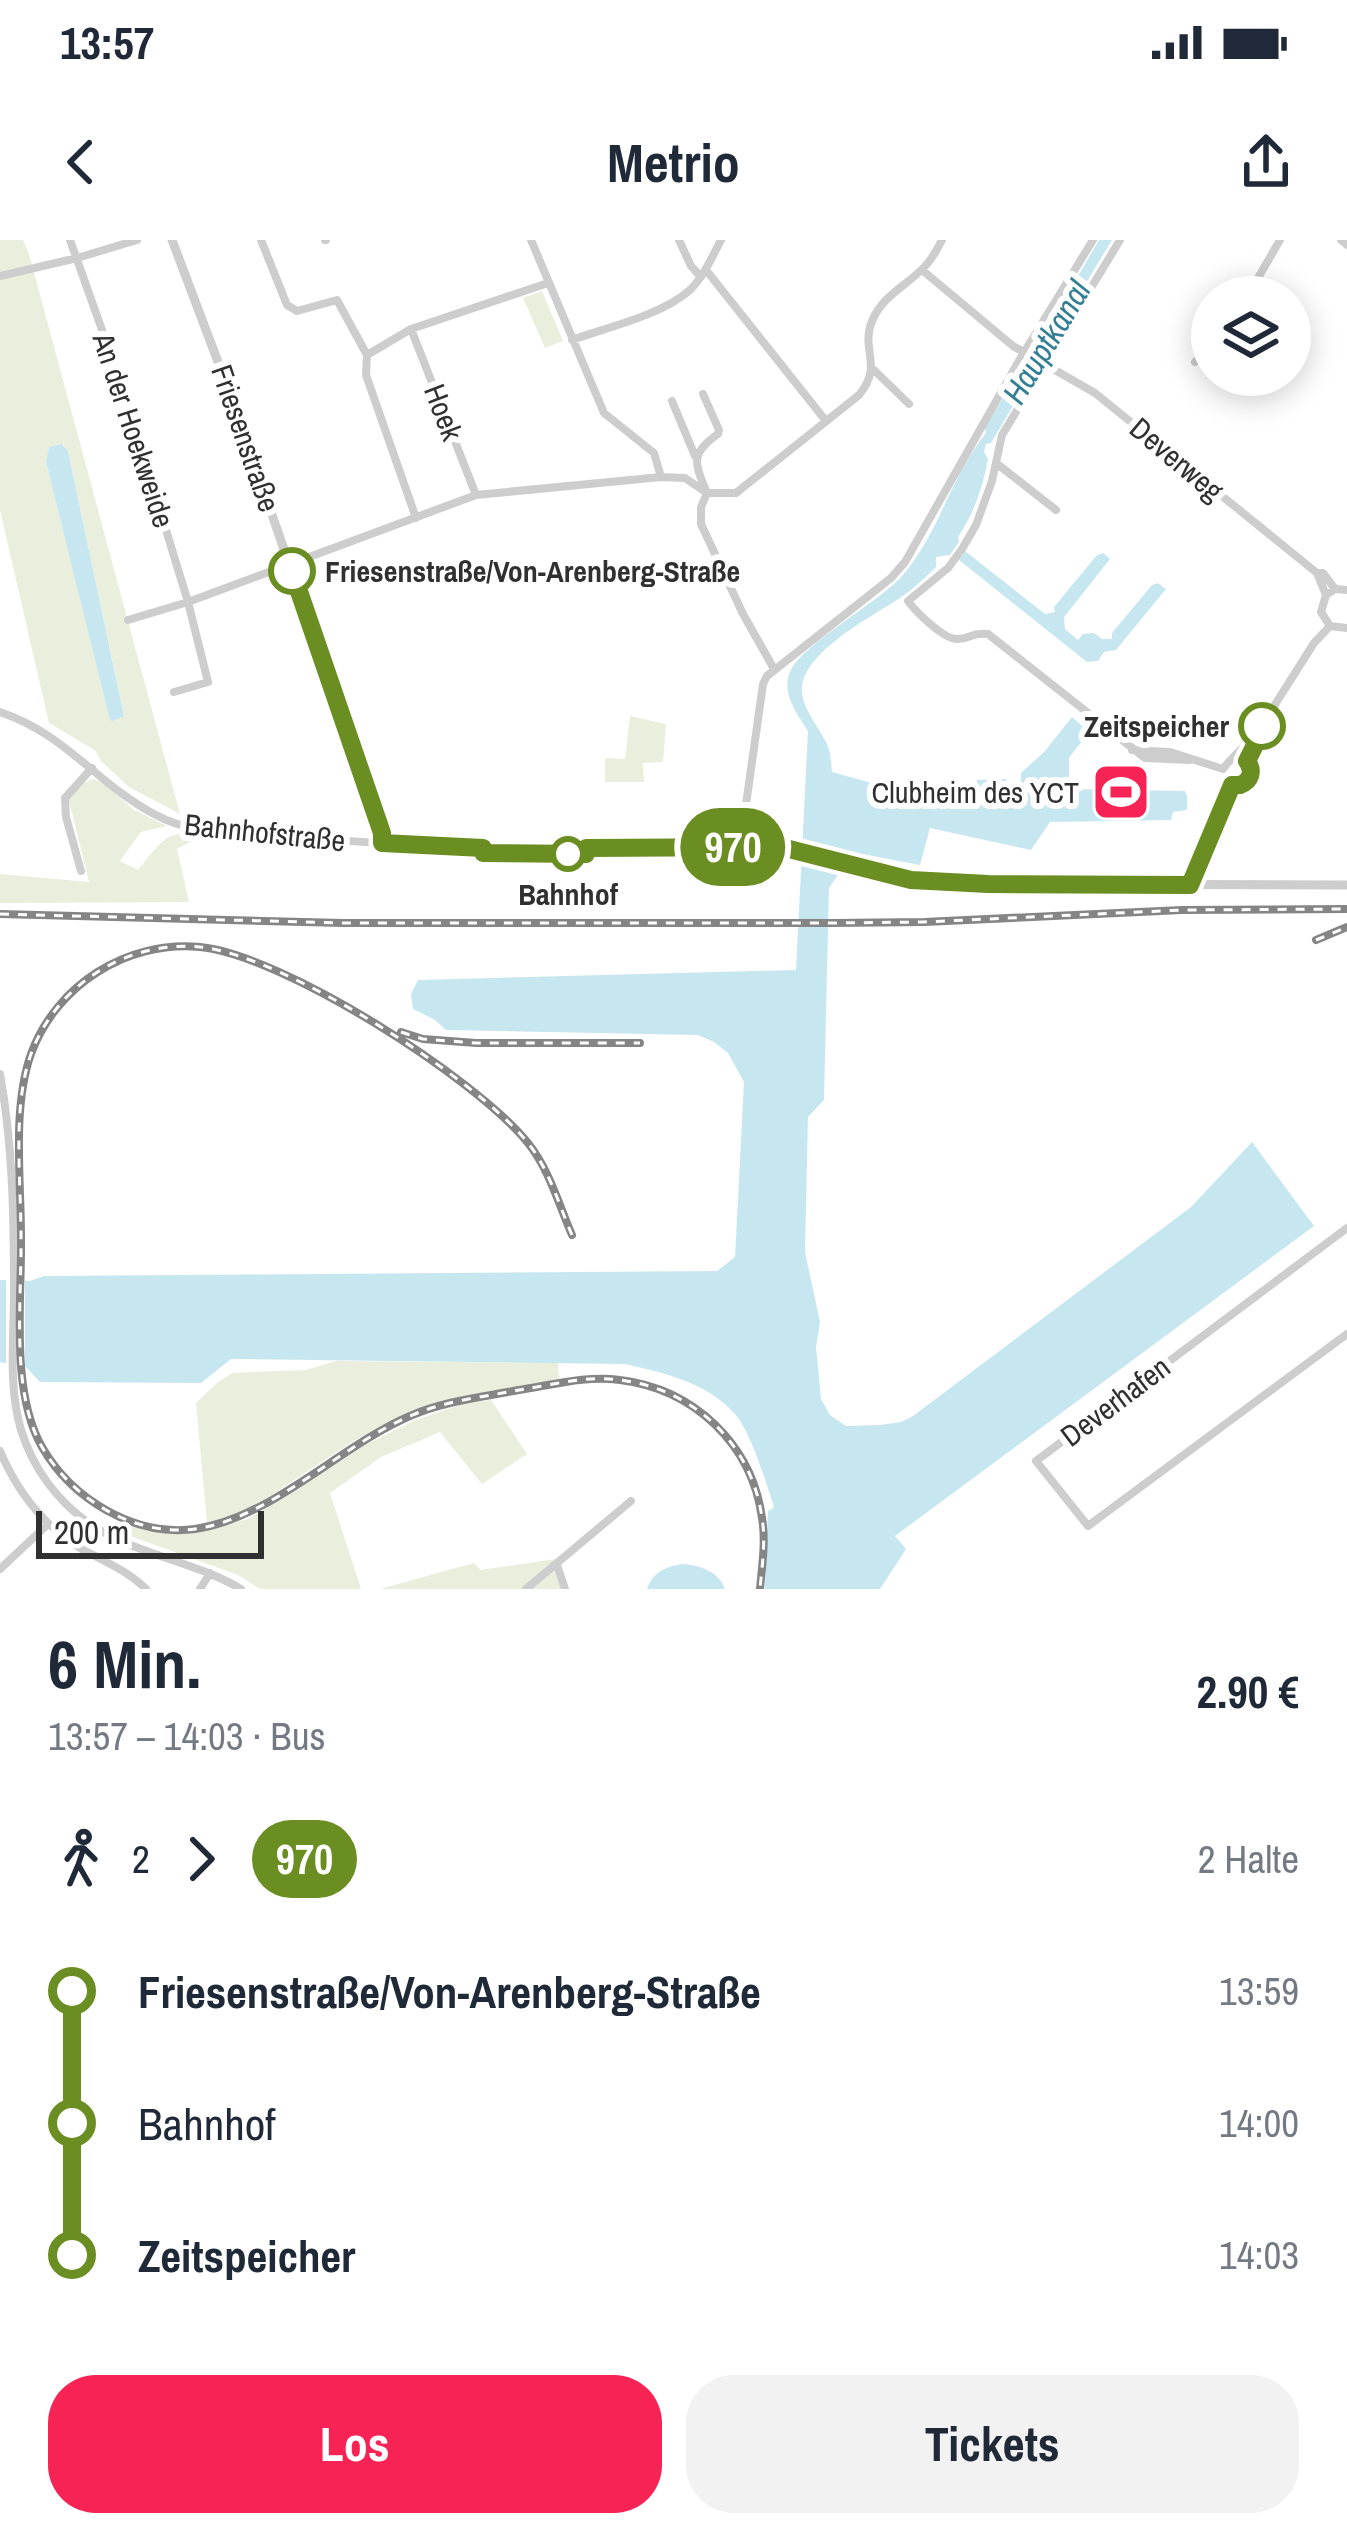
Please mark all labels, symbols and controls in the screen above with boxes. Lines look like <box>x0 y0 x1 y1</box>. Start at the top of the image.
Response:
text: 13:57 <box>60 12 154 73</box>
text: Metrio <box>607 126 740 199</box>
icon: back <box>48 129 114 195</box>
icon: share <box>1233 129 1299 195</box>
water label: Hauptkanal <box>992 271 1101 412</box>
map controls <box>1191 276 1311 396</box>
button: layers <box>1191 276 1311 396</box>
street label: An der Hoekweide <box>83 327 184 532</box>
street label: Friesenstraße <box>202 359 290 517</box>
street label: Hoek <box>415 378 473 447</box>
street label: Deverweg <box>1122 408 1233 510</box>
marker: Friesenstraße/Von-Arenberg-Straße <box>270 549 314 593</box>
place label: Friesenstraße/Von-Arenberg-Straße <box>325 551 740 591</box>
marker: Zeitspeicher <box>1240 704 1284 748</box>
place label: Zeitspeicher <box>1084 706 1229 746</box>
sports icon: Clubheim des YCT <box>1090 761 1152 823</box>
place label: Clubheim des YCT <box>872 772 1079 812</box>
street label: Bahnhofstraße <box>183 804 347 860</box>
line badge: 970 <box>664 808 802 886</box>
text: 970 <box>704 819 762 875</box>
marker: Bahnhof <box>552 838 584 870</box>
place label: Bahnhof <box>518 874 619 914</box>
street label: Deverhafen <box>1052 1347 1178 1455</box>
scale bar <box>36 1505 264 1558</box>
text: 200 m <box>54 1510 129 1554</box>
text: 6 Min. <box>48 1620 201 1709</box>
text: 2.90 € <box>1196 1661 1299 1722</box>
text: 13:57 – 14:03 · Bus <box>48 1710 325 1762</box>
icon: walk <box>48 1826 114 1892</box>
icon: forward <box>168 1826 234 1892</box>
text: 970 <box>276 1831 333 1887</box>
text: 2 <box>132 1833 150 1885</box>
text: 2 Halte <box>1198 1833 1299 1885</box>
text: Friesenstraße/Von-Arenberg-Straße <box>138 1961 761 2022</box>
text: 13:59 <box>1219 1965 1299 2017</box>
text: Bahnhof <box>138 2093 275 2154</box>
text: 14:00 <box>1219 2097 1299 2149</box>
text: Zeitspeicher <box>138 2225 355 2286</box>
text: 14:03 <box>1219 2229 1299 2281</box>
button: Los <box>48 2375 662 2513</box>
button: Tickets <box>686 2375 1299 2513</box>

